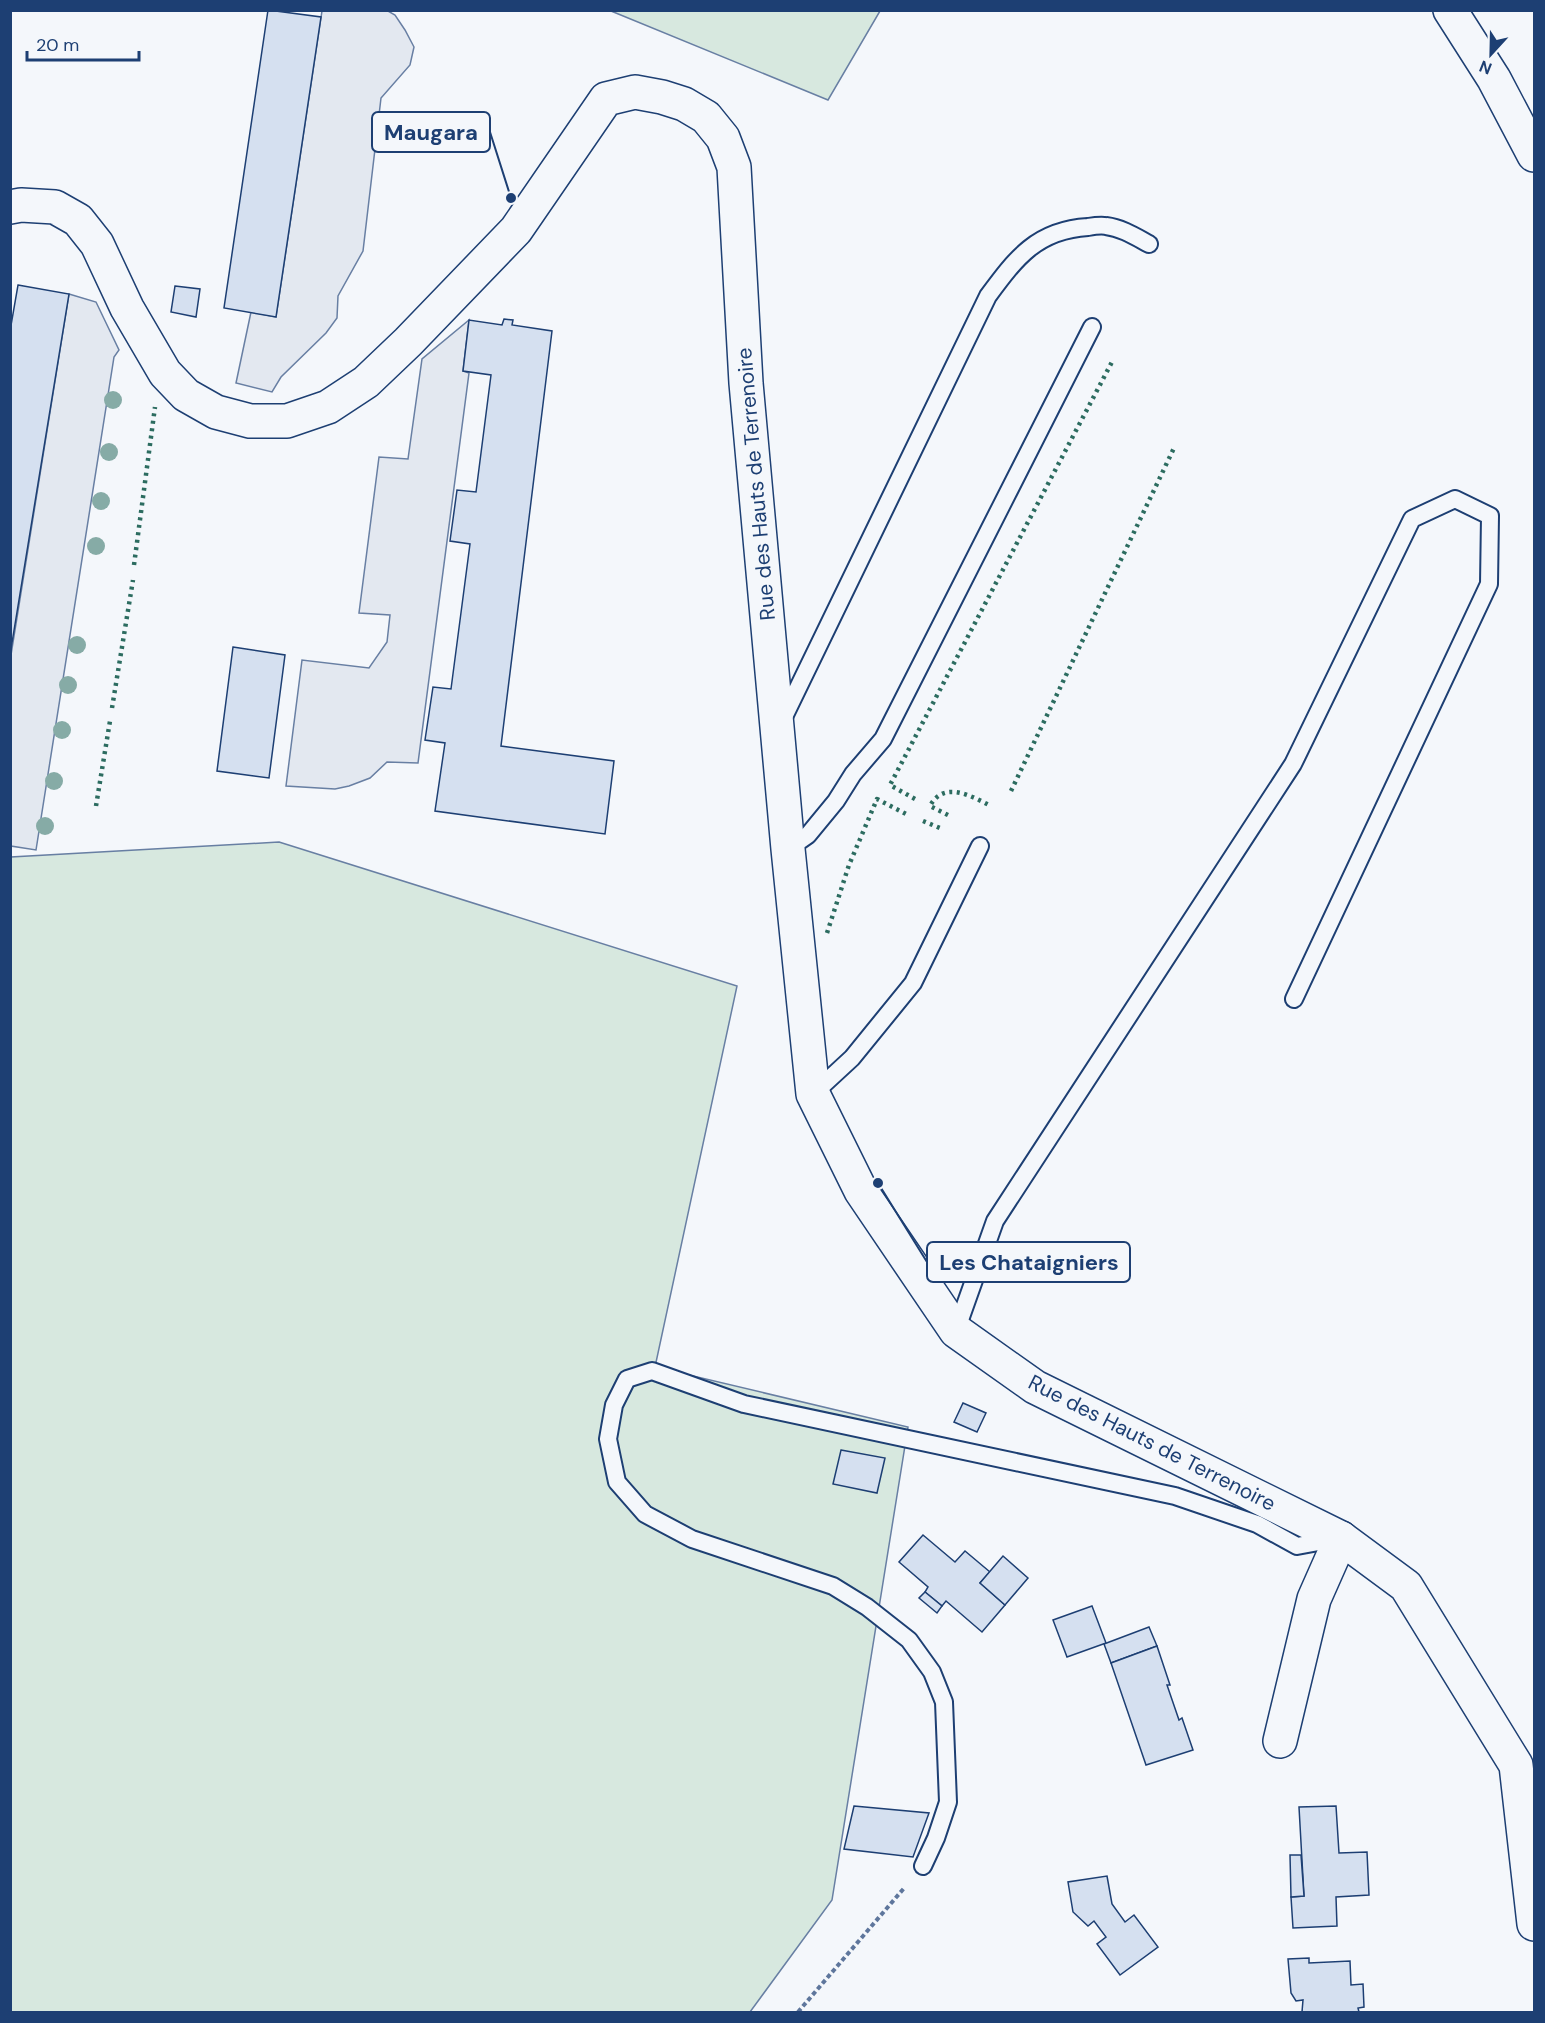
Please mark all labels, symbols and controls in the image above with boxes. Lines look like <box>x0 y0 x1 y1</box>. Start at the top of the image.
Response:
scale bar <box>27 24 140 62</box>
north arrow <box>1461 24 1521 84</box>
text: 20 m <box>36 33 79 57</box>
text: N <box>1476 56 1495 79</box>
callout: Maugara <box>372 112 490 152</box>
text: Maugara <box>384 118 478 147</box>
street label: Rue des Hauts de Terrenoire <box>730 346 782 622</box>
callout: Les Chataigniers <box>927 1242 1130 1282</box>
text: Les Chataigniers <box>939 1248 1119 1277</box>
street label: Rue des Hauts de Terrenoire <box>1024 1368 1280 1518</box>

